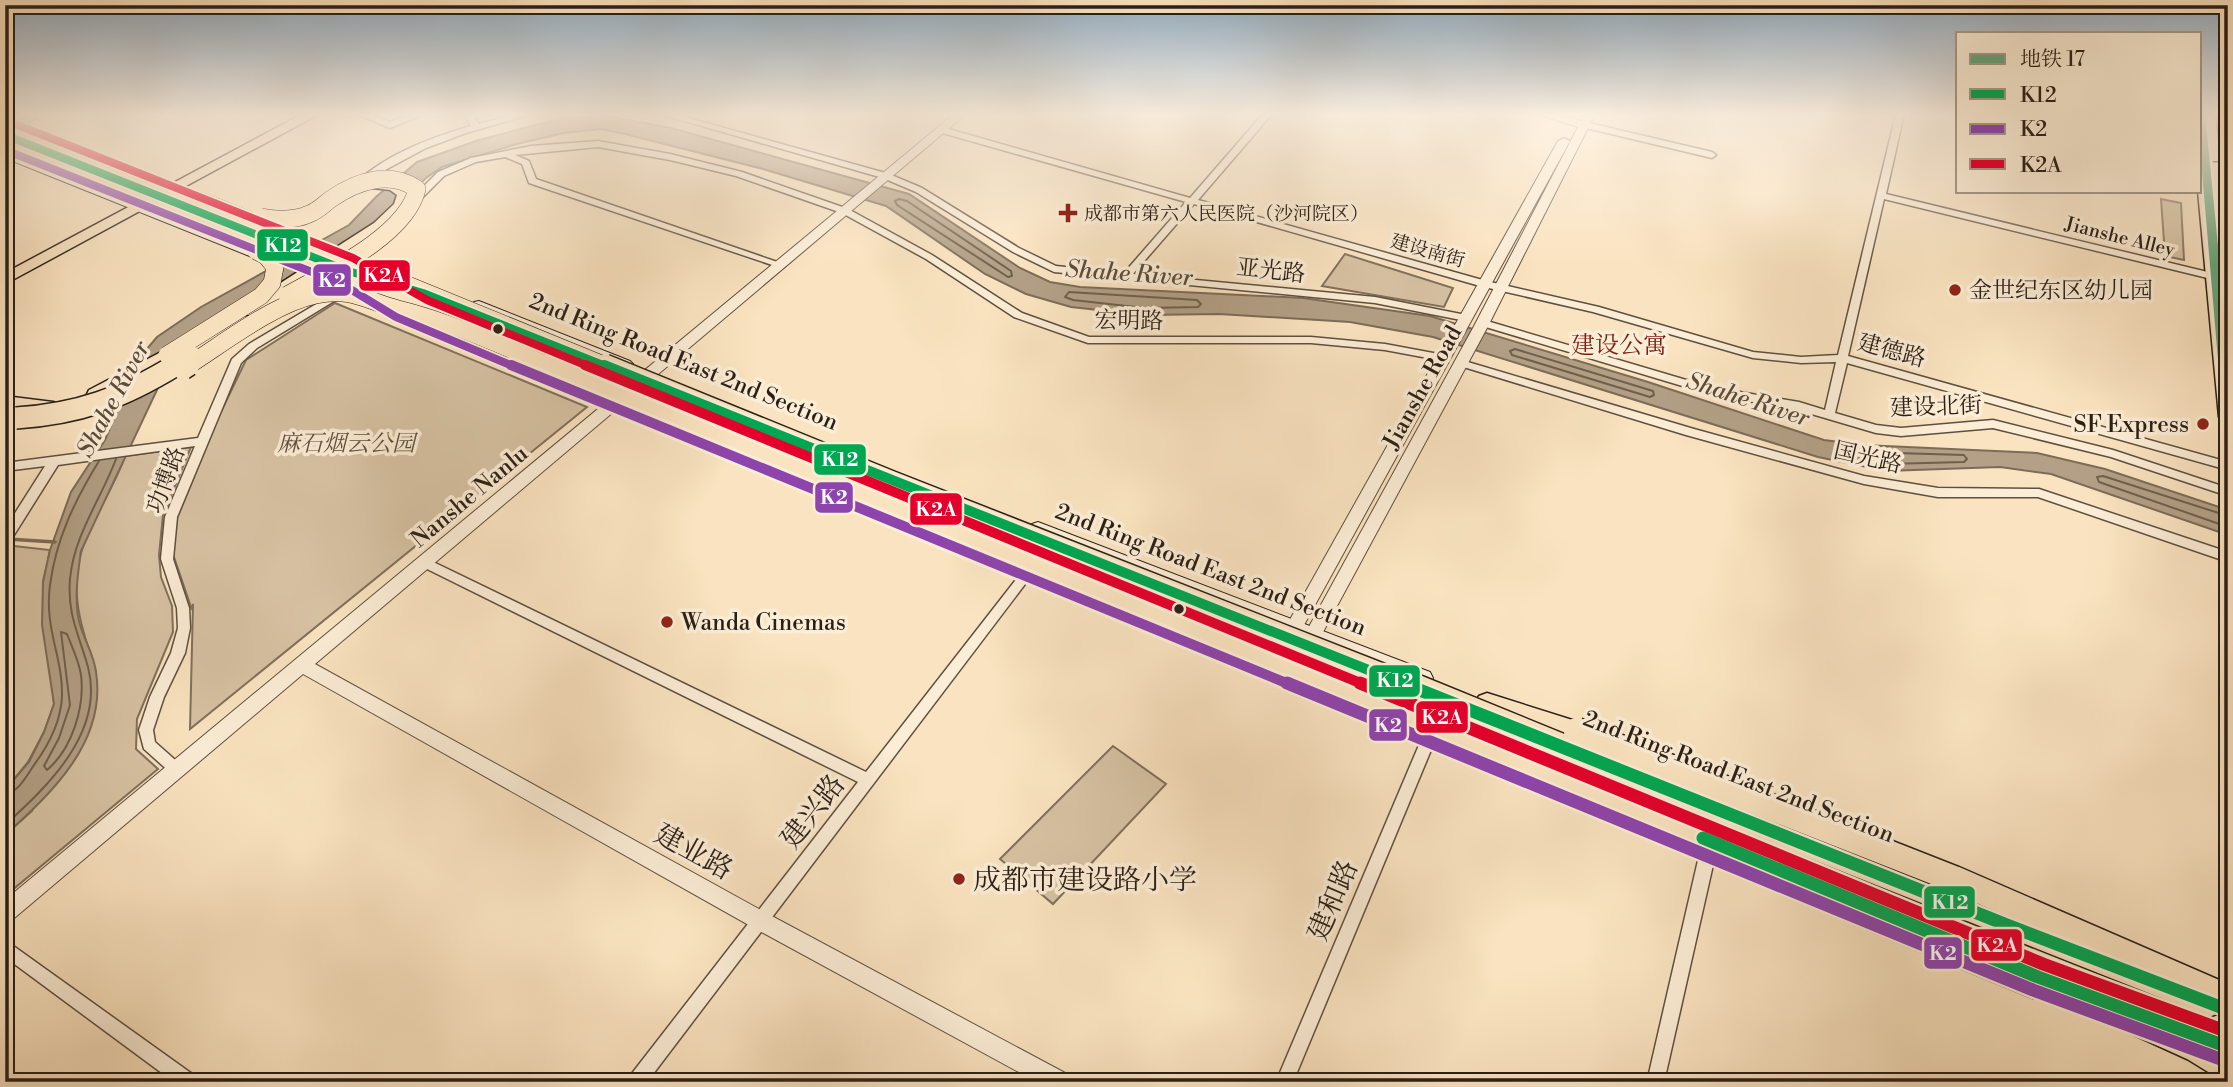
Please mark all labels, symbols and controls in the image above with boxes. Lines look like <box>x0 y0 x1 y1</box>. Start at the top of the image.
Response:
legend <box>1956 32 2202 192</box>
text: 地铁 17 <box>2020 47 2085 73</box>
text: K12 <box>2020 83 2057 109</box>
text: K2 <box>2020 117 2047 143</box>
text: K2A <box>2020 153 2062 179</box>
place label: 成都市第六人民医院（沙河院区） <box>1084 202 1369 226</box>
marker: 成都市第六人民医院（沙河院区） <box>1058 203 1078 223</box>
street label: Jianshe Alley <box>2061 212 2178 262</box>
line badge: K12 <box>256 228 309 262</box>
street label: 建设南街 <box>1388 229 1468 273</box>
text: K12 <box>265 234 301 258</box>
street label: 亚光路 <box>1235 253 1307 289</box>
water label: Shahe River <box>1064 255 1194 293</box>
line badge: K2A <box>358 259 411 292</box>
line badge: K2 <box>312 263 352 297</box>
text: K2A <box>364 264 405 288</box>
text: K2 <box>318 269 346 293</box>
place label: 金世纪东区幼儿园 <box>1969 277 2153 305</box>
marker: 金世纪东区幼儿园 <box>1947 282 1963 298</box>
street label: 2nd Ring Road East 2nd Section <box>525 287 842 437</box>
street label: 宏明路 <box>1094 306 1164 336</box>
street label: Jianshe Road <box>1377 321 1468 455</box>
unlabelled marker <box>491 322 505 336</box>
street label: 建德路 <box>1855 329 1929 373</box>
district label: 建设公寓 <box>1571 331 1667 361</box>
water label: Shahe River <box>71 335 157 463</box>
water label: Shahe River <box>1682 366 1814 434</box>
street label: 建设北街 <box>1890 391 1982 423</box>
place label: SF Express <box>2074 411 2189 439</box>
marker: SF Express <box>2195 416 2211 432</box>
park label: 麻石烟云公园 <box>277 430 419 458</box>
street label: 国光路 <box>1831 437 1905 479</box>
street label: Nanshe Nanlu <box>405 440 534 554</box>
street label: 功博路 <box>141 443 191 518</box>
line badge: K12 <box>813 443 867 476</box>
text: K12 <box>822 448 858 472</box>
line badge: K2 <box>814 481 854 514</box>
text: K2 <box>820 486 848 510</box>
line badge: K2A <box>909 492 963 526</box>
text: K2A <box>916 498 957 522</box>
street label: 2nd Ring Road East 2nd Section <box>1051 498 1370 642</box>
unlabelled marker <box>1172 602 1186 616</box>
place label: Wanda Cinemas <box>680 609 846 637</box>
marker: Wanda Cinemas <box>659 614 675 630</box>
line badge: K12 <box>1368 664 1421 698</box>
text: K12 <box>1377 669 1413 693</box>
line badge: K2A <box>1415 700 1469 734</box>
street label: 2nd Ring Road East 2nd Section <box>1579 705 1898 849</box>
text: K2A <box>1422 706 1463 730</box>
line badge: K2 <box>1368 708 1408 742</box>
text: K2 <box>1374 714 1402 738</box>
street label: 建兴路 <box>774 768 853 856</box>
street label: 建业路 <box>648 817 738 888</box>
street label: 建和路 <box>1301 855 1366 946</box>
place label: 成都市建设路小学 <box>973 863 1197 898</box>
marker: 成都市建设路小学 <box>951 871 967 887</box>
line badge: K12 <box>1923 885 1976 919</box>
text: K12 <box>1932 891 1968 915</box>
line badge: K2A <box>1970 928 2023 962</box>
text: K2A <box>1977 934 2018 958</box>
line badge: K2 <box>1923 936 1963 970</box>
text: K2 <box>1929 942 1957 966</box>

